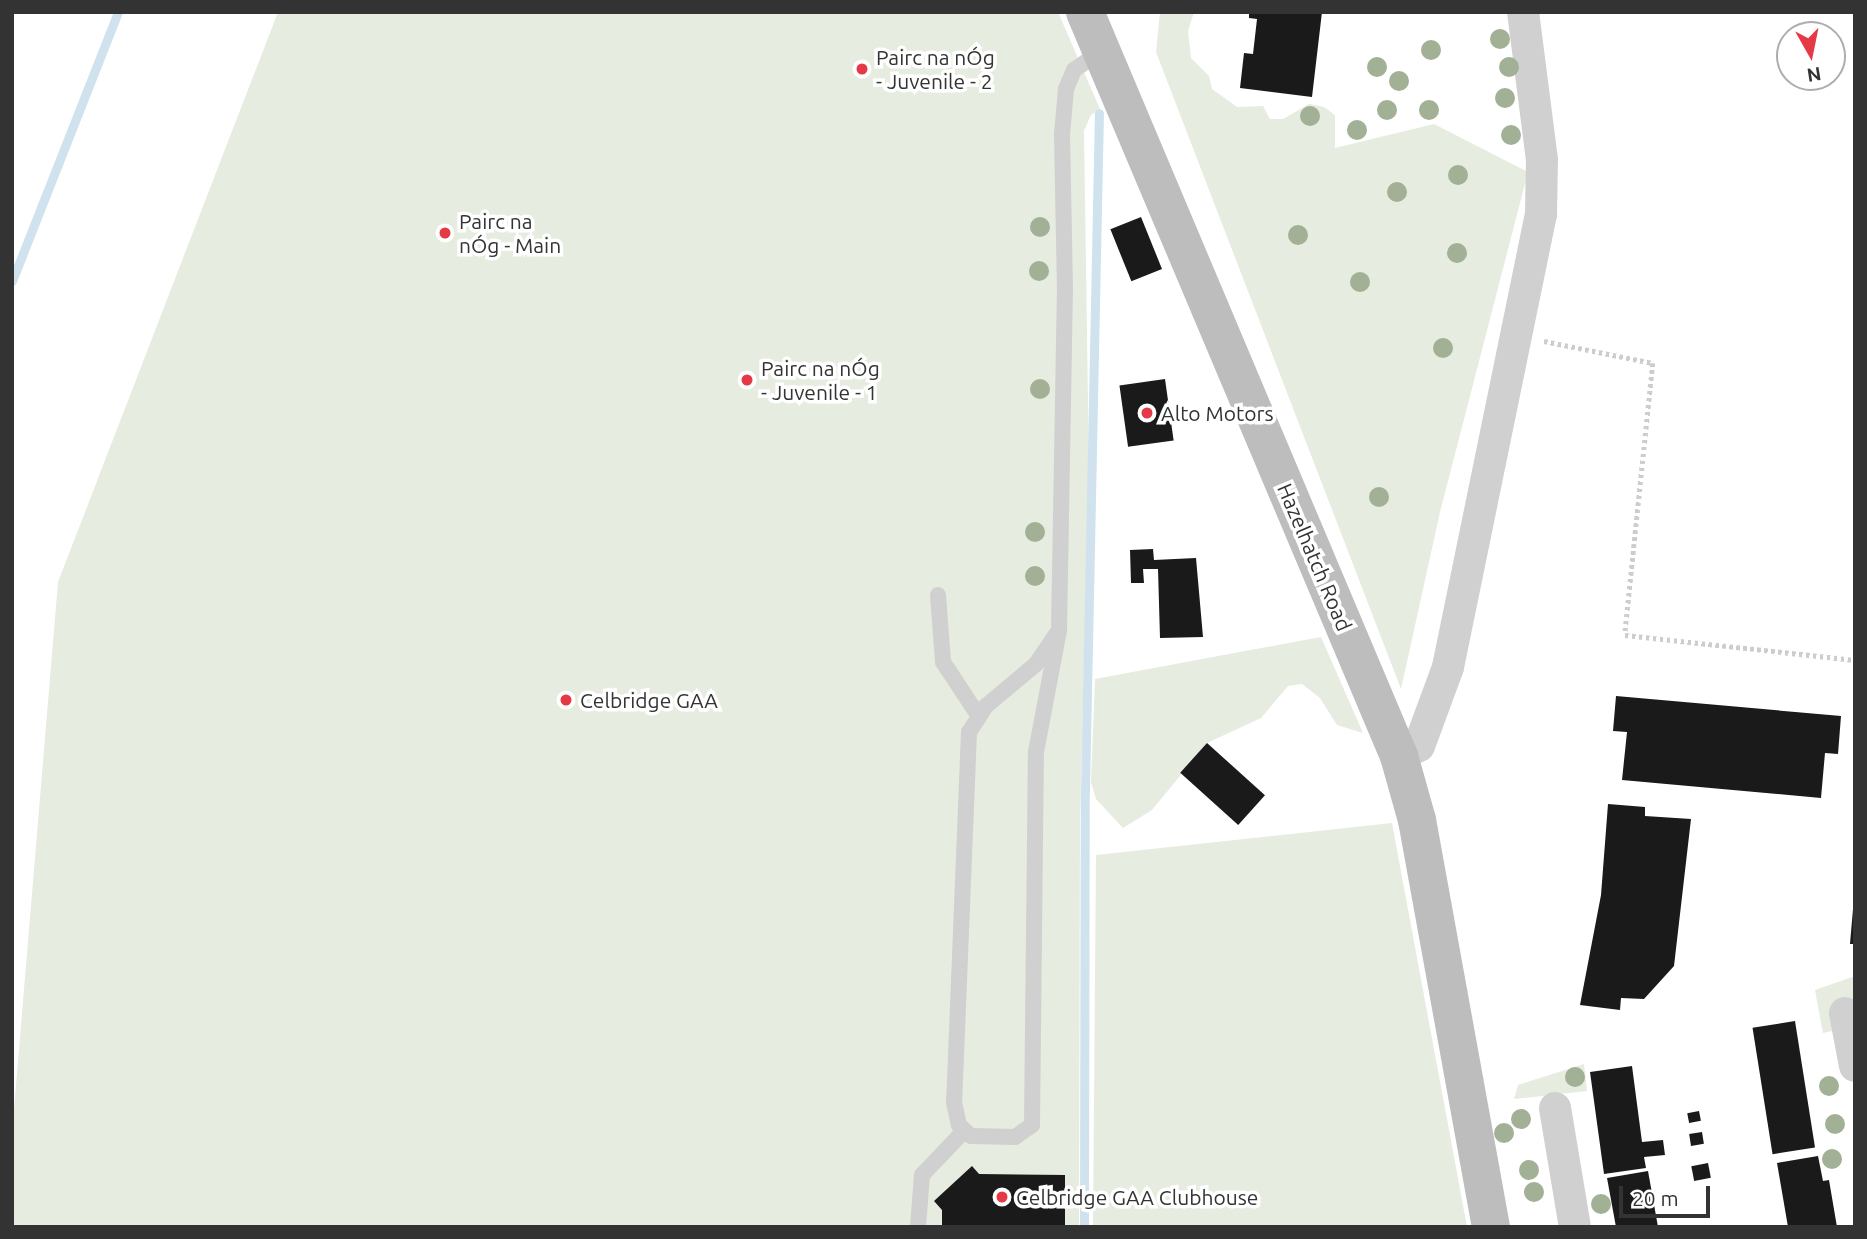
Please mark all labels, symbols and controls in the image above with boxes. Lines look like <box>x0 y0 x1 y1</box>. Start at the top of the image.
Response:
north arrow <box>1776 21 1846 91</box>
place label: Pairc na nÓg - Juvenile - 2 <box>876 44 995 94</box>
marker: Pairc na nÓg - Juvenile - 2 <box>854 61 870 77</box>
text: N <box>1805 63 1823 87</box>
place label: Pairc na nÓg - Main <box>459 208 561 258</box>
marker: Pairc na nÓg - Main <box>437 225 453 241</box>
place label: Pairc na nÓg - Juvenile - 1 <box>761 355 880 405</box>
marker: Pairc na nÓg - Juvenile - 1 <box>739 372 755 388</box>
place label: Alto Motors <box>1161 400 1274 426</box>
marker: Alto Motors <box>1139 405 1155 421</box>
street label: Hazelhatch Road <box>1273 479 1357 635</box>
place label: Celbridge GAA <box>580 687 718 713</box>
marker: Celbridge GAA <box>558 692 574 708</box>
scale bar <box>1622 1172 1713 1216</box>
place label: Celbridge GAA Clubhouse <box>1016 1184 1258 1210</box>
text: 20 m <box>1632 1186 1679 1210</box>
marker: Celbridge GAA Clubhouse <box>994 1189 1010 1205</box>

